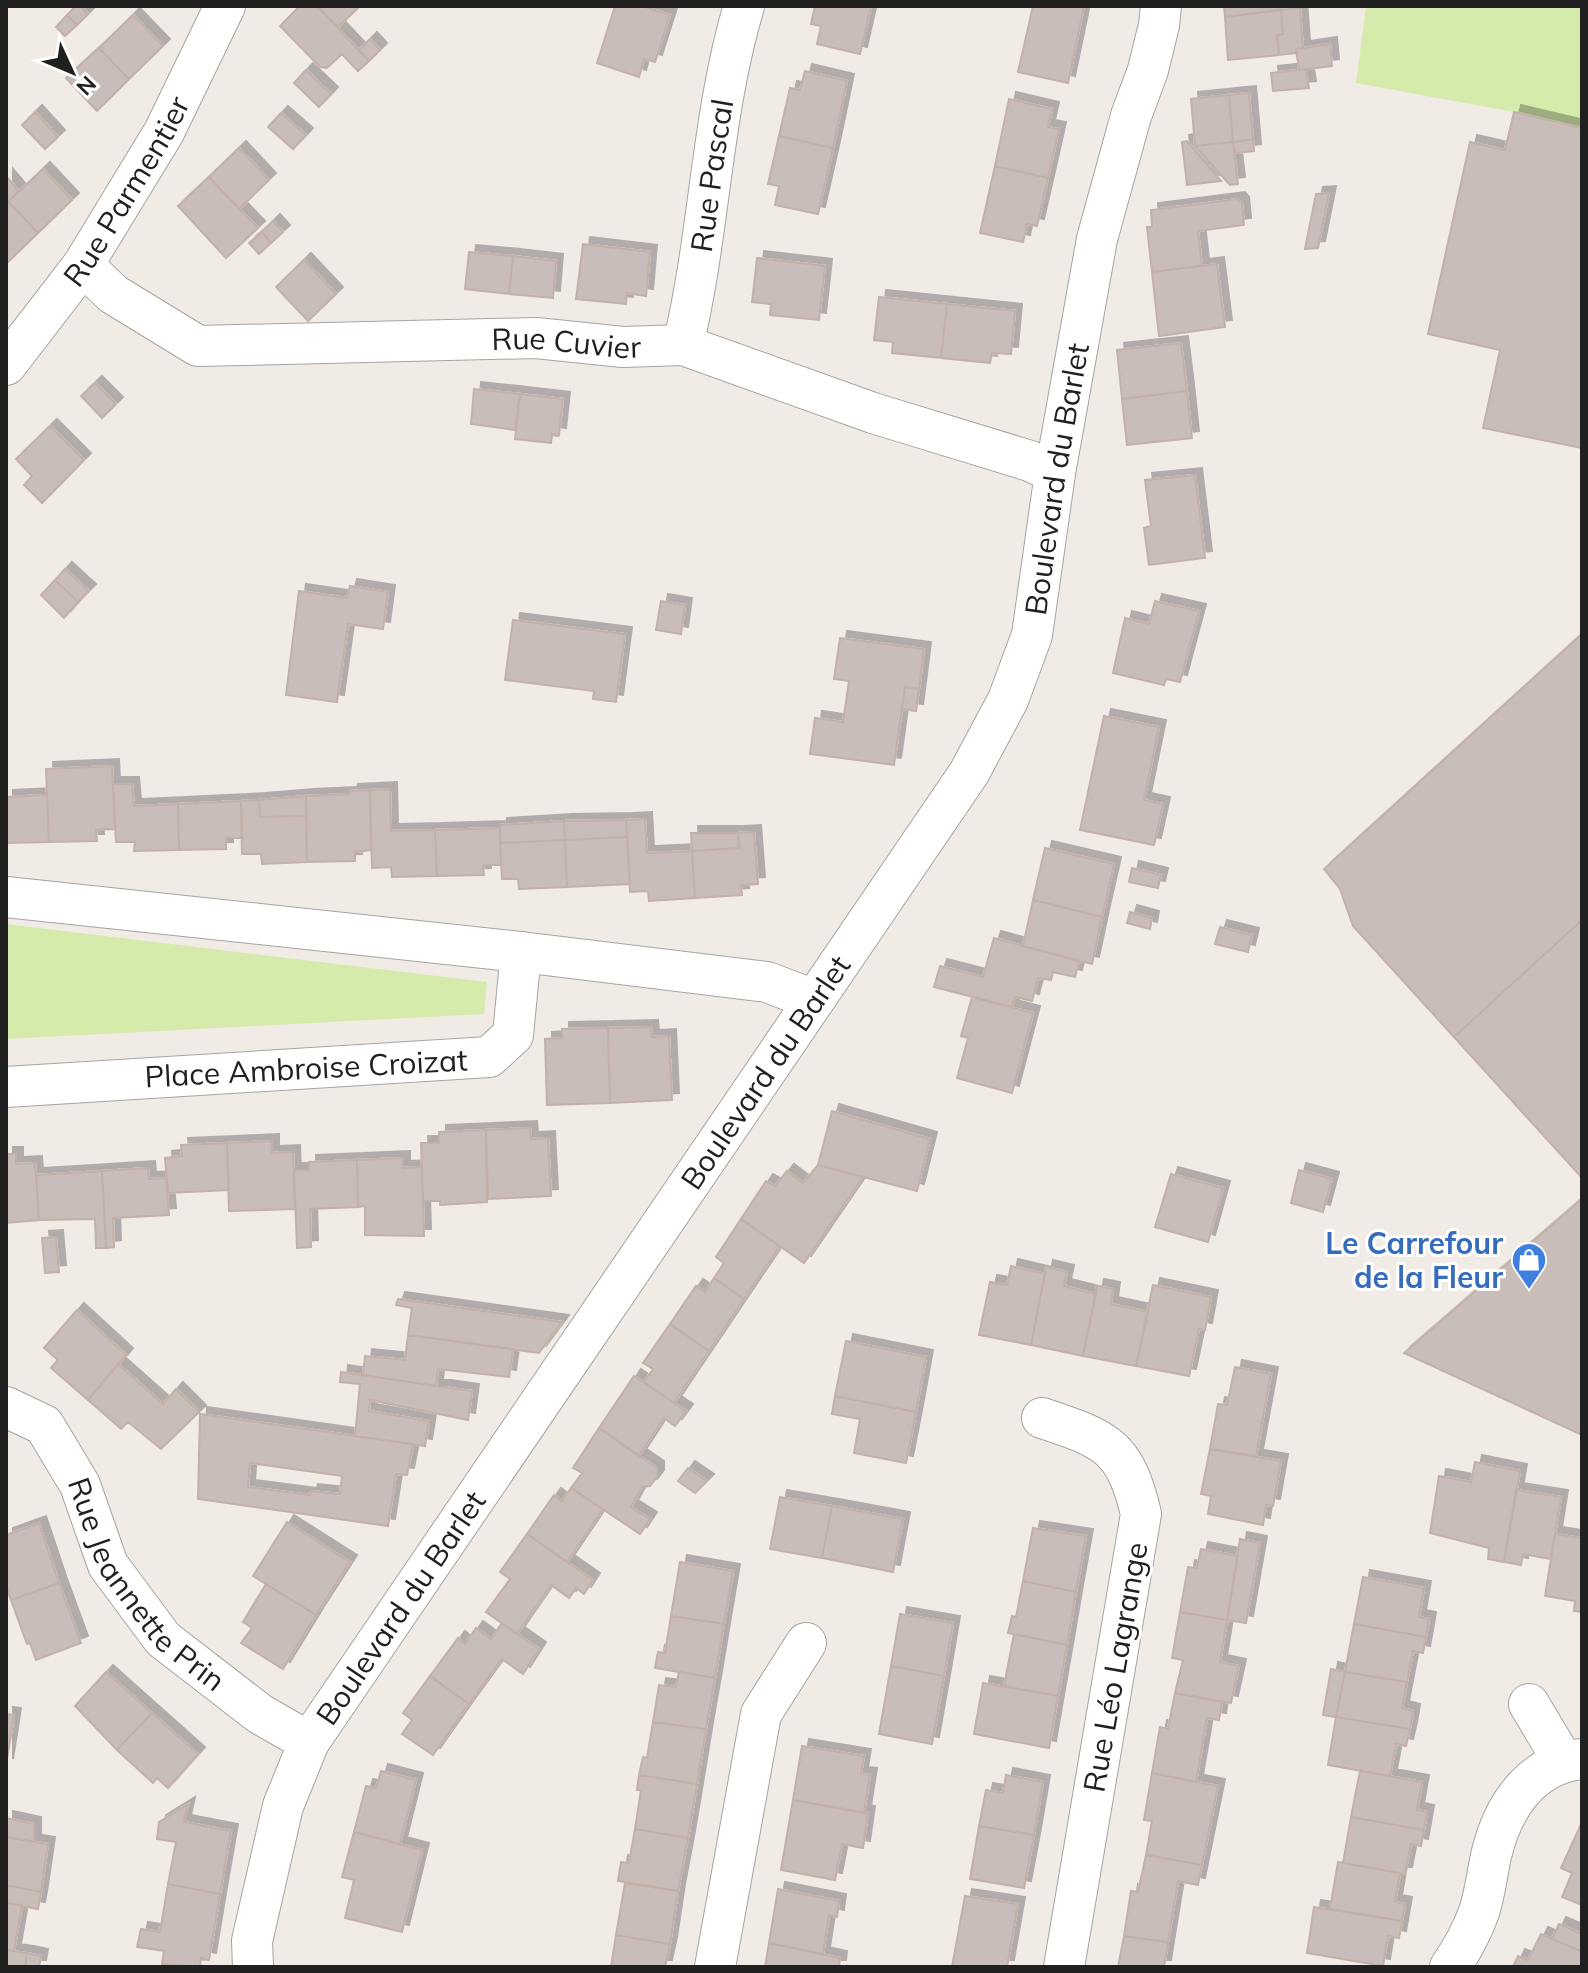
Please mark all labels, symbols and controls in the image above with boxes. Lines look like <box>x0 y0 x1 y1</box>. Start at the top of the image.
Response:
north arrow <box>32 32 112 112</box>
text: N <box>71 70 102 102</box>
street label: Rue Parmentier <box>55 90 198 294</box>
street label: Rue Pascal <box>682 96 741 254</box>
street label: Rue Cuvier <box>491 318 642 367</box>
street label: Boulevard du Barlet <box>1016 340 1097 617</box>
street label: Boulevard du Barlet <box>672 948 858 1196</box>
street label: Place Ambroise Croizat <box>144 1041 468 1095</box>
place label: Le Carrefour de la Fleur <box>1325 1224 1503 1296</box>
shop icon: Le Carrefour de la Fleur <box>1510 1241 1548 1291</box>
street label: Rue Jeannette Prin <box>60 1472 233 1699</box>
street label: Boulevard du Barlet <box>307 1484 493 1732</box>
street label: Rue Léo Lagrange <box>1074 1539 1156 1795</box>

